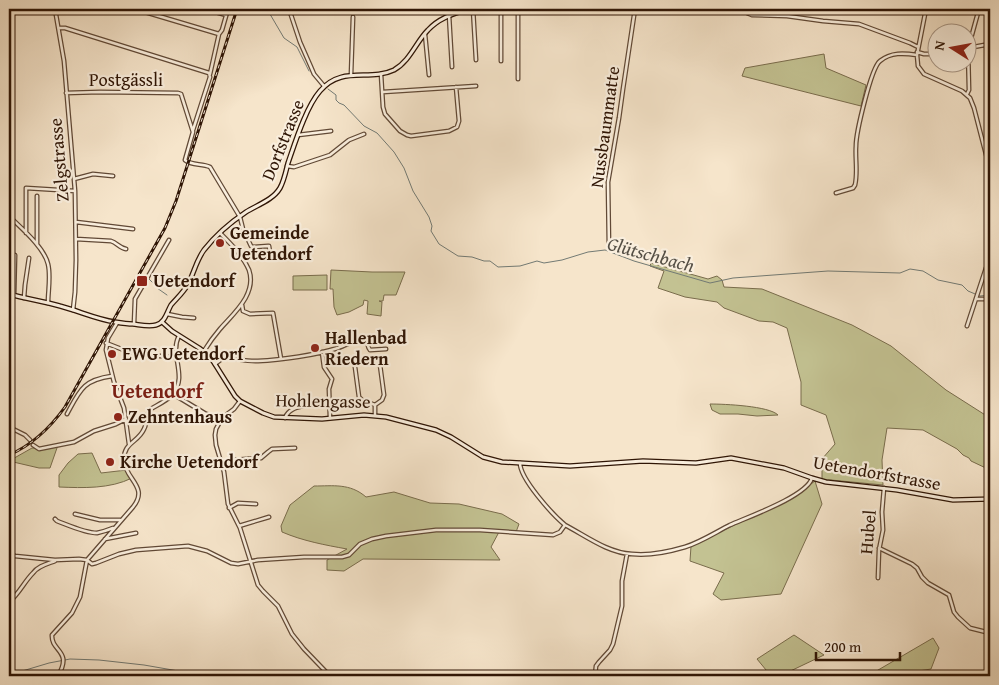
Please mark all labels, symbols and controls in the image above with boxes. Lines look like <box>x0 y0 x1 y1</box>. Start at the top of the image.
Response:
north arrow <box>926 22 976 72</box>
text: N <box>929 38 950 52</box>
street label: Nussbaummatte <box>583 64 626 189</box>
street label: Postgässli <box>89 66 163 93</box>
street label: Dorfstrasse <box>254 95 311 184</box>
street label: Zelgstrasse <box>41 117 76 203</box>
place label: Gemeinde Uetendorf <box>230 219 314 267</box>
water label: Glütschbach <box>604 229 698 279</box>
marker: Gemeinde Uetendorf <box>214 237 226 249</box>
place label: Uetendorf <box>153 267 237 294</box>
marker: Uetendorf <box>135 274 149 288</box>
place label: Hallenbad Riedern <box>325 324 407 372</box>
place label: EWG Uetendorf <box>122 340 246 367</box>
marker: Hallenbad Riedern <box>309 342 321 354</box>
marker: EWG Uetendorf <box>106 348 118 360</box>
district label: Uetendorf <box>112 376 204 405</box>
street label: Hohlengasse <box>275 386 371 415</box>
place label: Zehntenhaus <box>128 403 233 430</box>
marker: Zehntenhaus <box>112 411 124 423</box>
place label: Kirche Uetendorf <box>120 448 261 475</box>
street label: Uetendorfstrasse <box>811 448 943 497</box>
marker: Kirche Uetendorf <box>104 456 116 468</box>
street label: Hubel <box>852 509 883 555</box>
scale bar <box>816 630 900 662</box>
text: 200 m <box>824 636 862 657</box>

